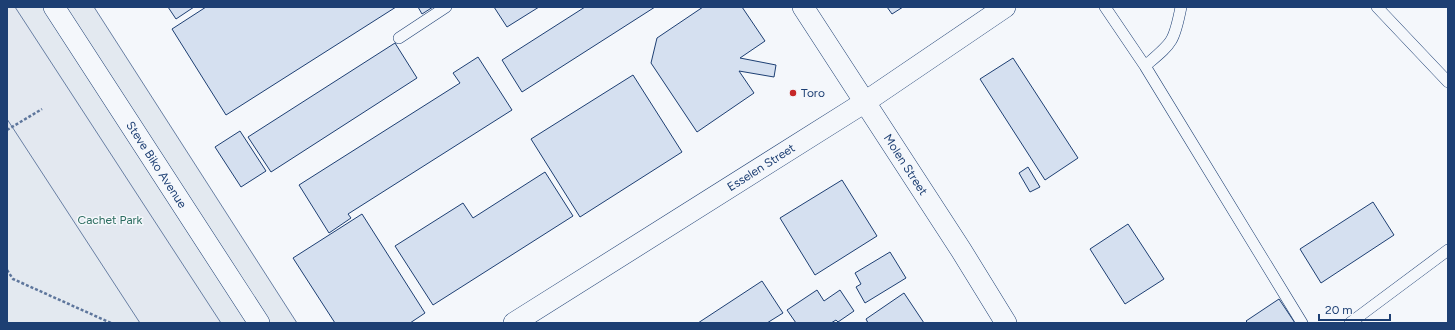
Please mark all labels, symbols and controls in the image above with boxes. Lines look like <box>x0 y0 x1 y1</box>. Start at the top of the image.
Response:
place label: Toro <box>801 86 825 100</box>
marker: Toro <box>788 88 798 98</box>
street label: Steve Biko Avenue <box>123 119 190 211</box>
street label: Molen Street <box>881 132 931 198</box>
street label: Esselen Street <box>725 141 798 194</box>
park label: Cachet Park <box>78 213 143 227</box>
scale bar <box>1319 296 1390 322</box>
text: 20 m <box>1325 303 1353 317</box>

